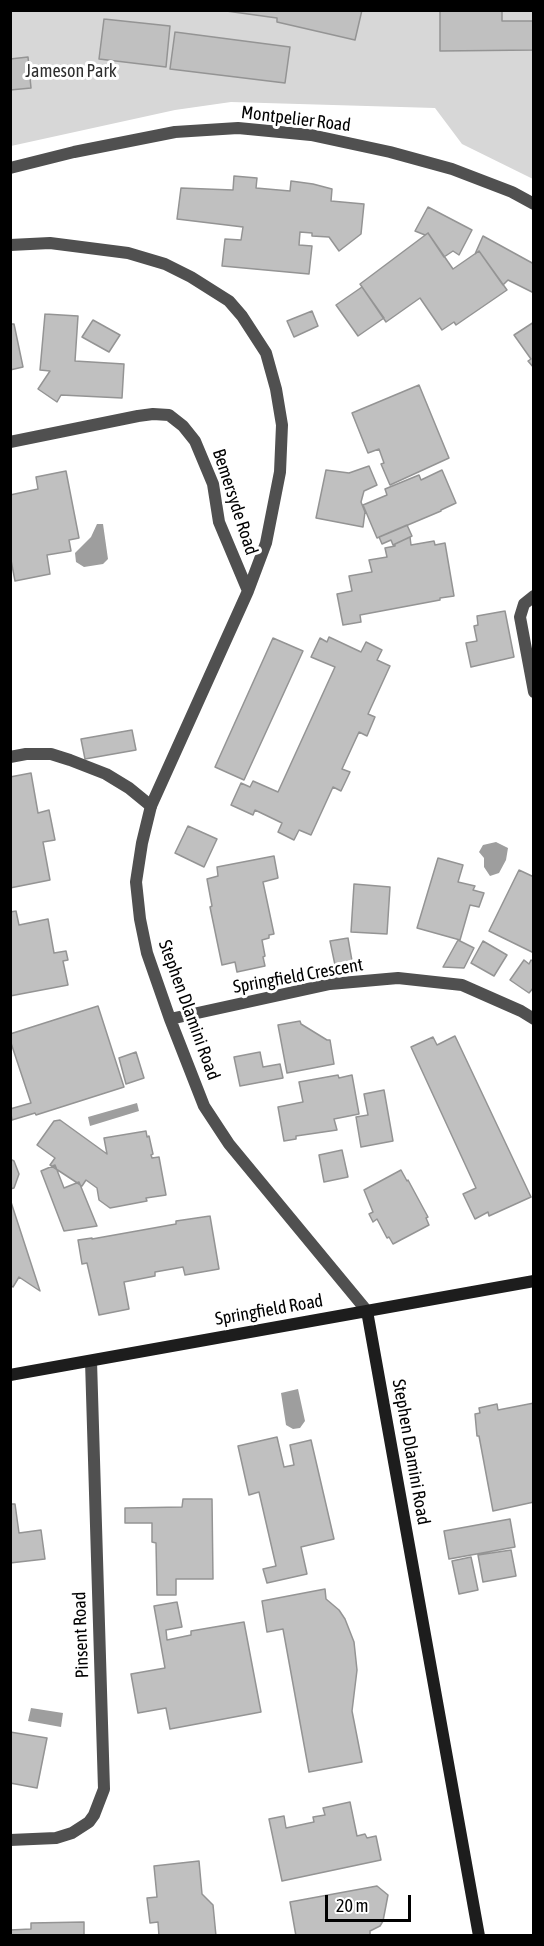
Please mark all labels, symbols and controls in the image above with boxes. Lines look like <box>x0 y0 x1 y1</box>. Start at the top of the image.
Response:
park label: Jameson Park <box>25 60 117 82</box>
street label: Montpelier Road <box>240 102 352 136</box>
street label: Bemersyde Road <box>208 446 262 558</box>
street label: Stephen Dlamini Road <box>154 937 224 1083</box>
street label: Springfield Crescent <box>231 954 365 998</box>
street label: Springfield Road <box>213 1290 325 1330</box>
street label: Stephen Dlamini Road <box>388 1378 434 1526</box>
street label: Pinsent Road <box>69 1591 93 1679</box>
scale bar <box>328 1883 414 1921</box>
text: 20 m <box>336 1895 368 1916</box>

